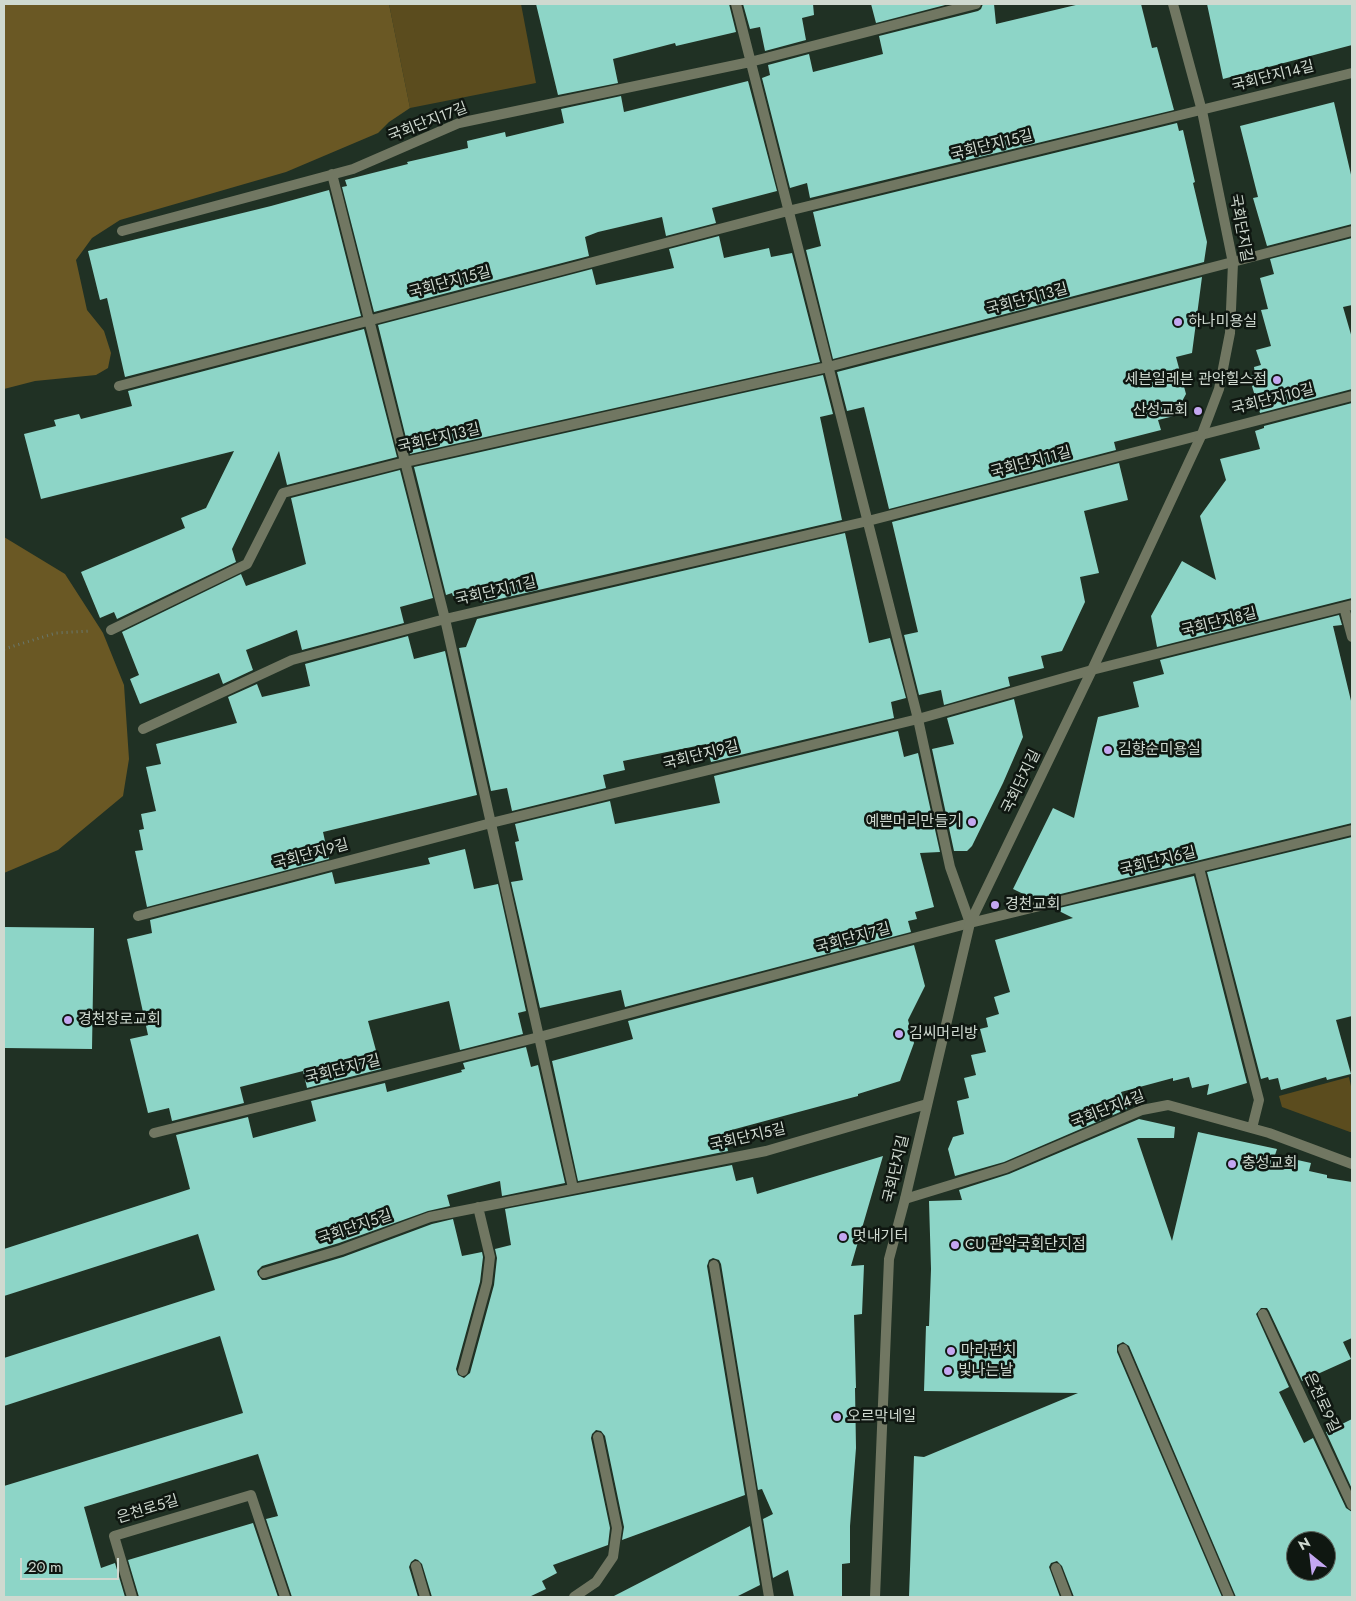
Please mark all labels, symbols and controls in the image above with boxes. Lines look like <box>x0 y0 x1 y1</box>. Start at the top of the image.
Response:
street label: 국회단지14길 <box>1230 58 1316 96</box>
street label: 국회단지17길 <box>386 100 470 146</box>
street label: 국회단지15길 <box>949 127 1035 165</box>
street label: 국회단지길 <box>1225 192 1255 264</box>
street label: 국회단지15길 <box>407 263 493 303</box>
street label: 국회단지13길 <box>984 280 1070 320</box>
place label: 하나미용실 <box>1188 313 1257 331</box>
marker: 하나미용실 <box>1172 316 1184 328</box>
place label: 세븐일레븐 관악힐스점 <box>1125 371 1267 389</box>
marker: 세븐일레븐 관악힐스점 <box>1271 374 1283 386</box>
street label: 국회단지10길 <box>1230 381 1316 419</box>
place label: 산성교회 <box>1133 402 1188 420</box>
marker: 산성교회 <box>1192 405 1204 417</box>
street label: 국회단지13길 <box>396 421 482 457</box>
street label: 국회단지11길 <box>989 444 1073 482</box>
street label: 국회단지11길 <box>454 574 538 610</box>
street label: 국회단지8길 <box>1179 605 1259 641</box>
street label: 국회단지9길 <box>661 738 741 774</box>
place label: 김향순미용실 <box>1118 741 1201 759</box>
marker: 김향순미용실 <box>1102 744 1114 756</box>
street label: 국회단지길 <box>999 747 1045 817</box>
place label: 예쁜머리만들기 <box>865 813 962 831</box>
marker: 예쁜머리만들기 <box>966 816 978 828</box>
street label: 국회단지9길 <box>271 836 351 874</box>
street label: 국회단지6길 <box>1118 844 1198 880</box>
place label: 경천교회 <box>1005 896 1060 914</box>
marker: 경천교회 <box>989 899 1001 911</box>
street label: 국회단지7길 <box>814 920 892 958</box>
place label: 경천장로교회 <box>78 1011 161 1029</box>
marker: 경천장로교회 <box>62 1014 74 1026</box>
place label: 김씨머리방 <box>909 1025 978 1043</box>
marker: 김씨머리방 <box>893 1028 905 1040</box>
street label: 국회단지7길 <box>304 1052 382 1088</box>
street label: 국회단지4길 <box>1068 1088 1148 1132</box>
street label: 국회단지5길 <box>708 1121 788 1155</box>
street label: 국회단지길 <box>880 1133 914 1205</box>
place label: 충성교회 <box>1242 1155 1297 1173</box>
marker: 충성교회 <box>1226 1158 1238 1170</box>
street label: 국회단지5길 <box>315 1207 395 1249</box>
place label: 멋내기터 <box>853 1228 908 1246</box>
marker: 멋내기터 <box>837 1231 849 1243</box>
place label: CU 관악국회단지점 <box>965 1236 1086 1254</box>
marker: CU 관악국회단지점 <box>949 1239 961 1251</box>
place label: 마라펀치 <box>961 1342 1016 1360</box>
marker: 마라펀치 <box>945 1345 957 1357</box>
place label: 빛나는날 <box>958 1362 1013 1380</box>
marker: 빛나는날 <box>942 1365 954 1377</box>
street label: 은천로9길 <box>1299 1370 1343 1436</box>
place label: 오르막네일 <box>847 1408 916 1426</box>
marker: 오르막네일 <box>831 1411 843 1423</box>
street label: 은천로5길 <box>115 1492 181 1528</box>
north arrow <box>1286 1531 1336 1581</box>
text: N <box>1294 1532 1314 1555</box>
scale bar <box>22 1548 121 1580</box>
text: 20 m <box>28 1556 62 1578</box>

